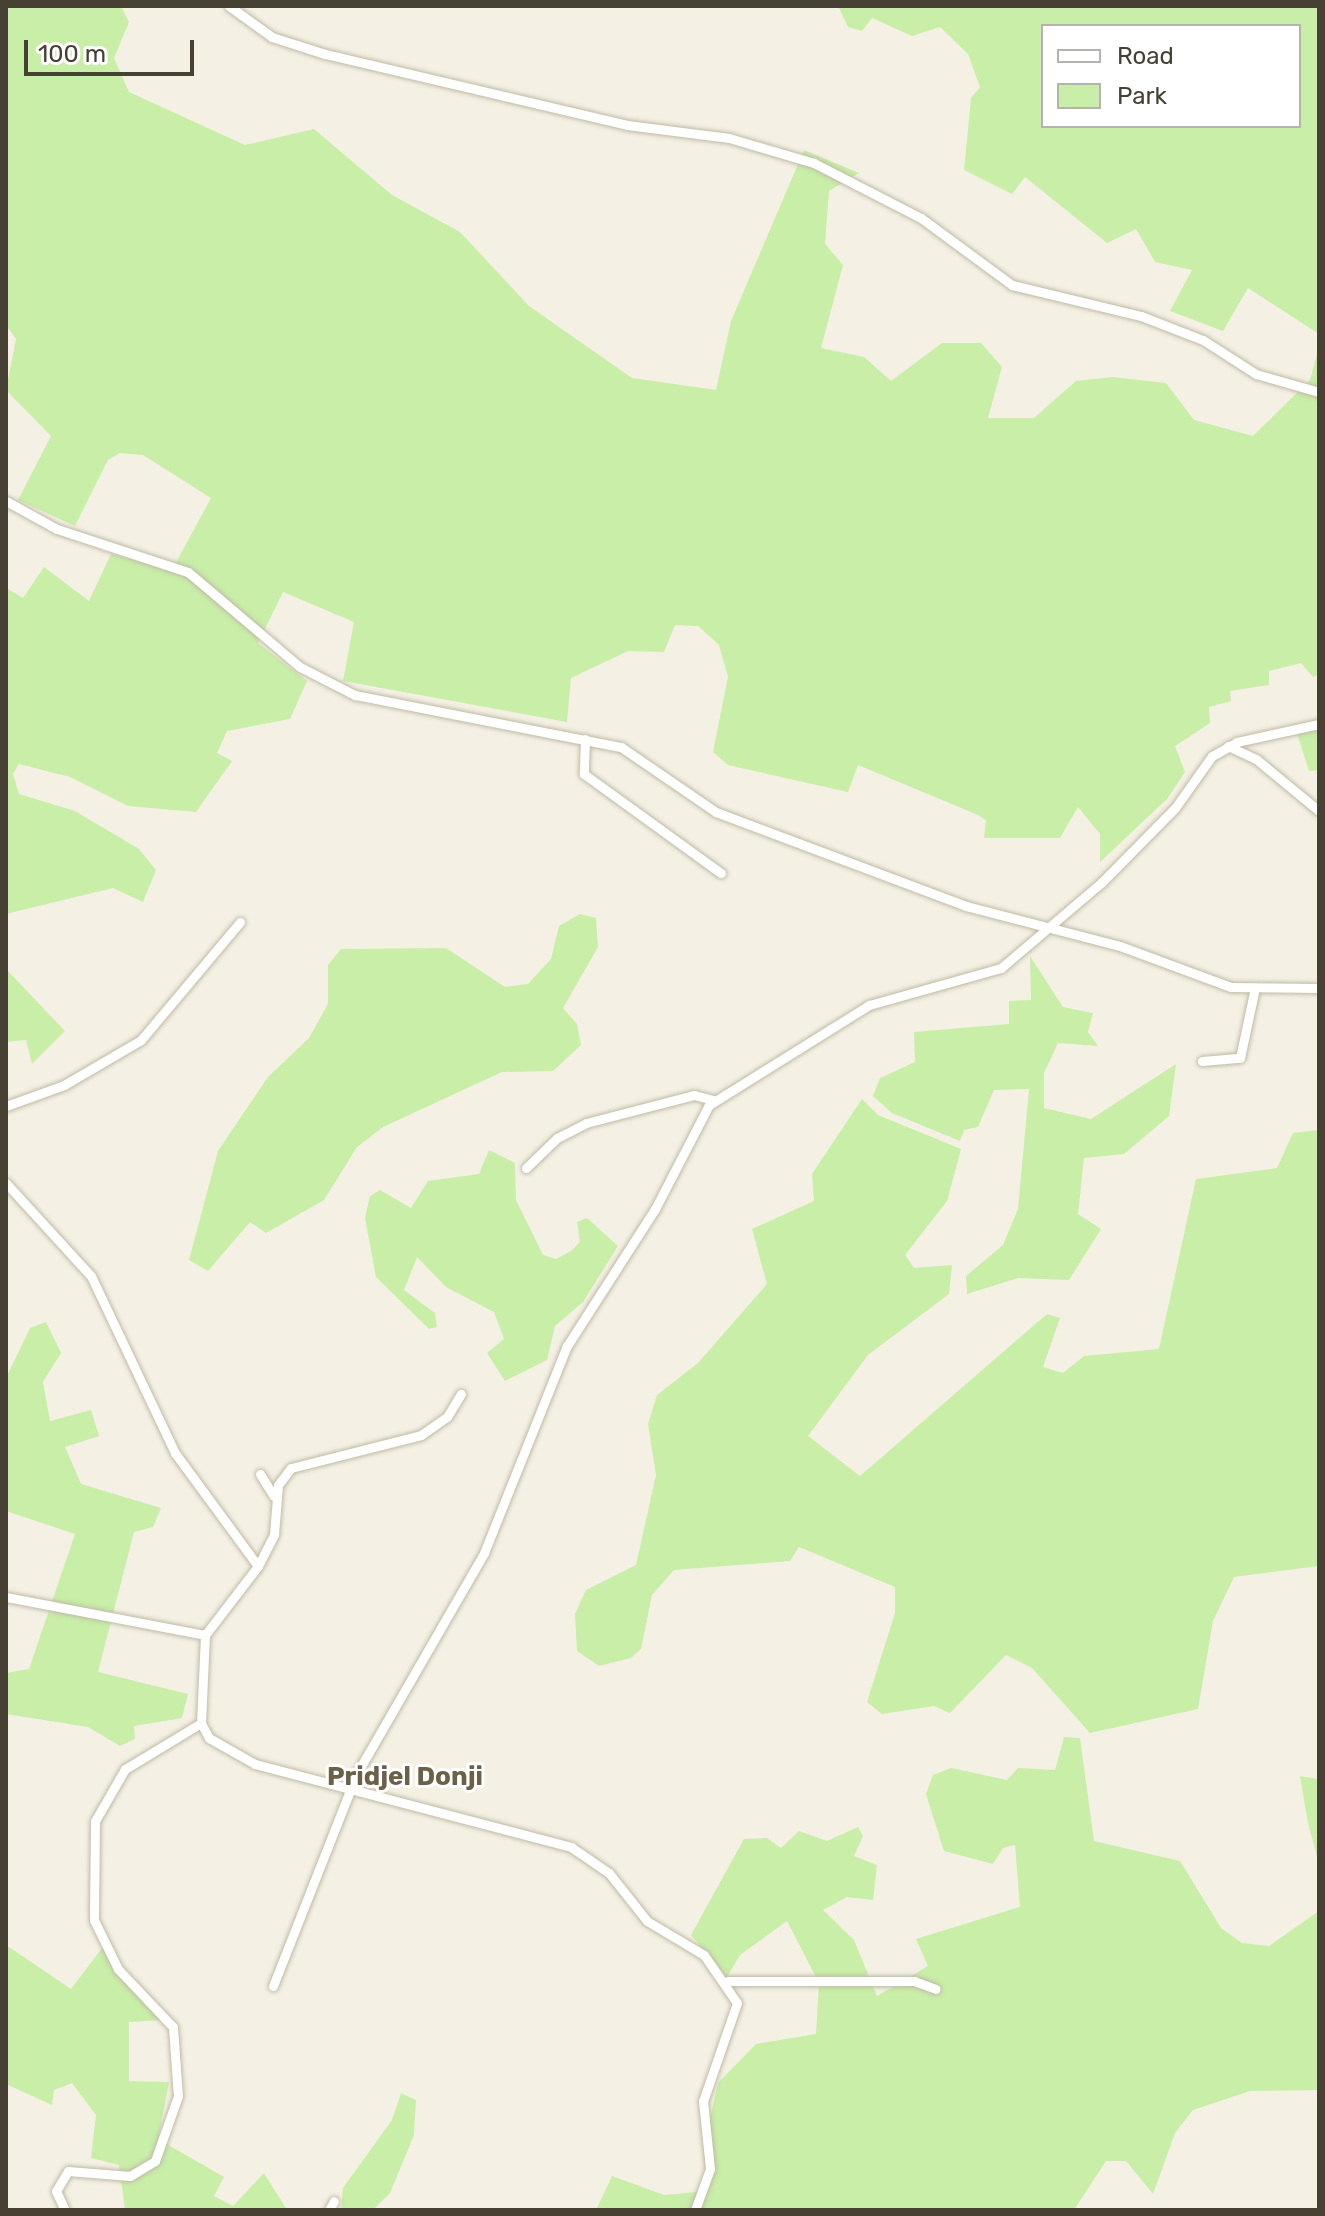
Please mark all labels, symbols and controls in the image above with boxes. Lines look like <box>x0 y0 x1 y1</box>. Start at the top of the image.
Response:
scale bar <box>28 24 198 74</box>
legend <box>1041 24 1301 128</box>
text: 100 m <box>38 40 106 68</box>
text: Road <box>1117 42 1174 70</box>
text: Park <box>1117 82 1167 110</box>
district label: Pridjel Donji <box>327 1761 483 1793</box>

